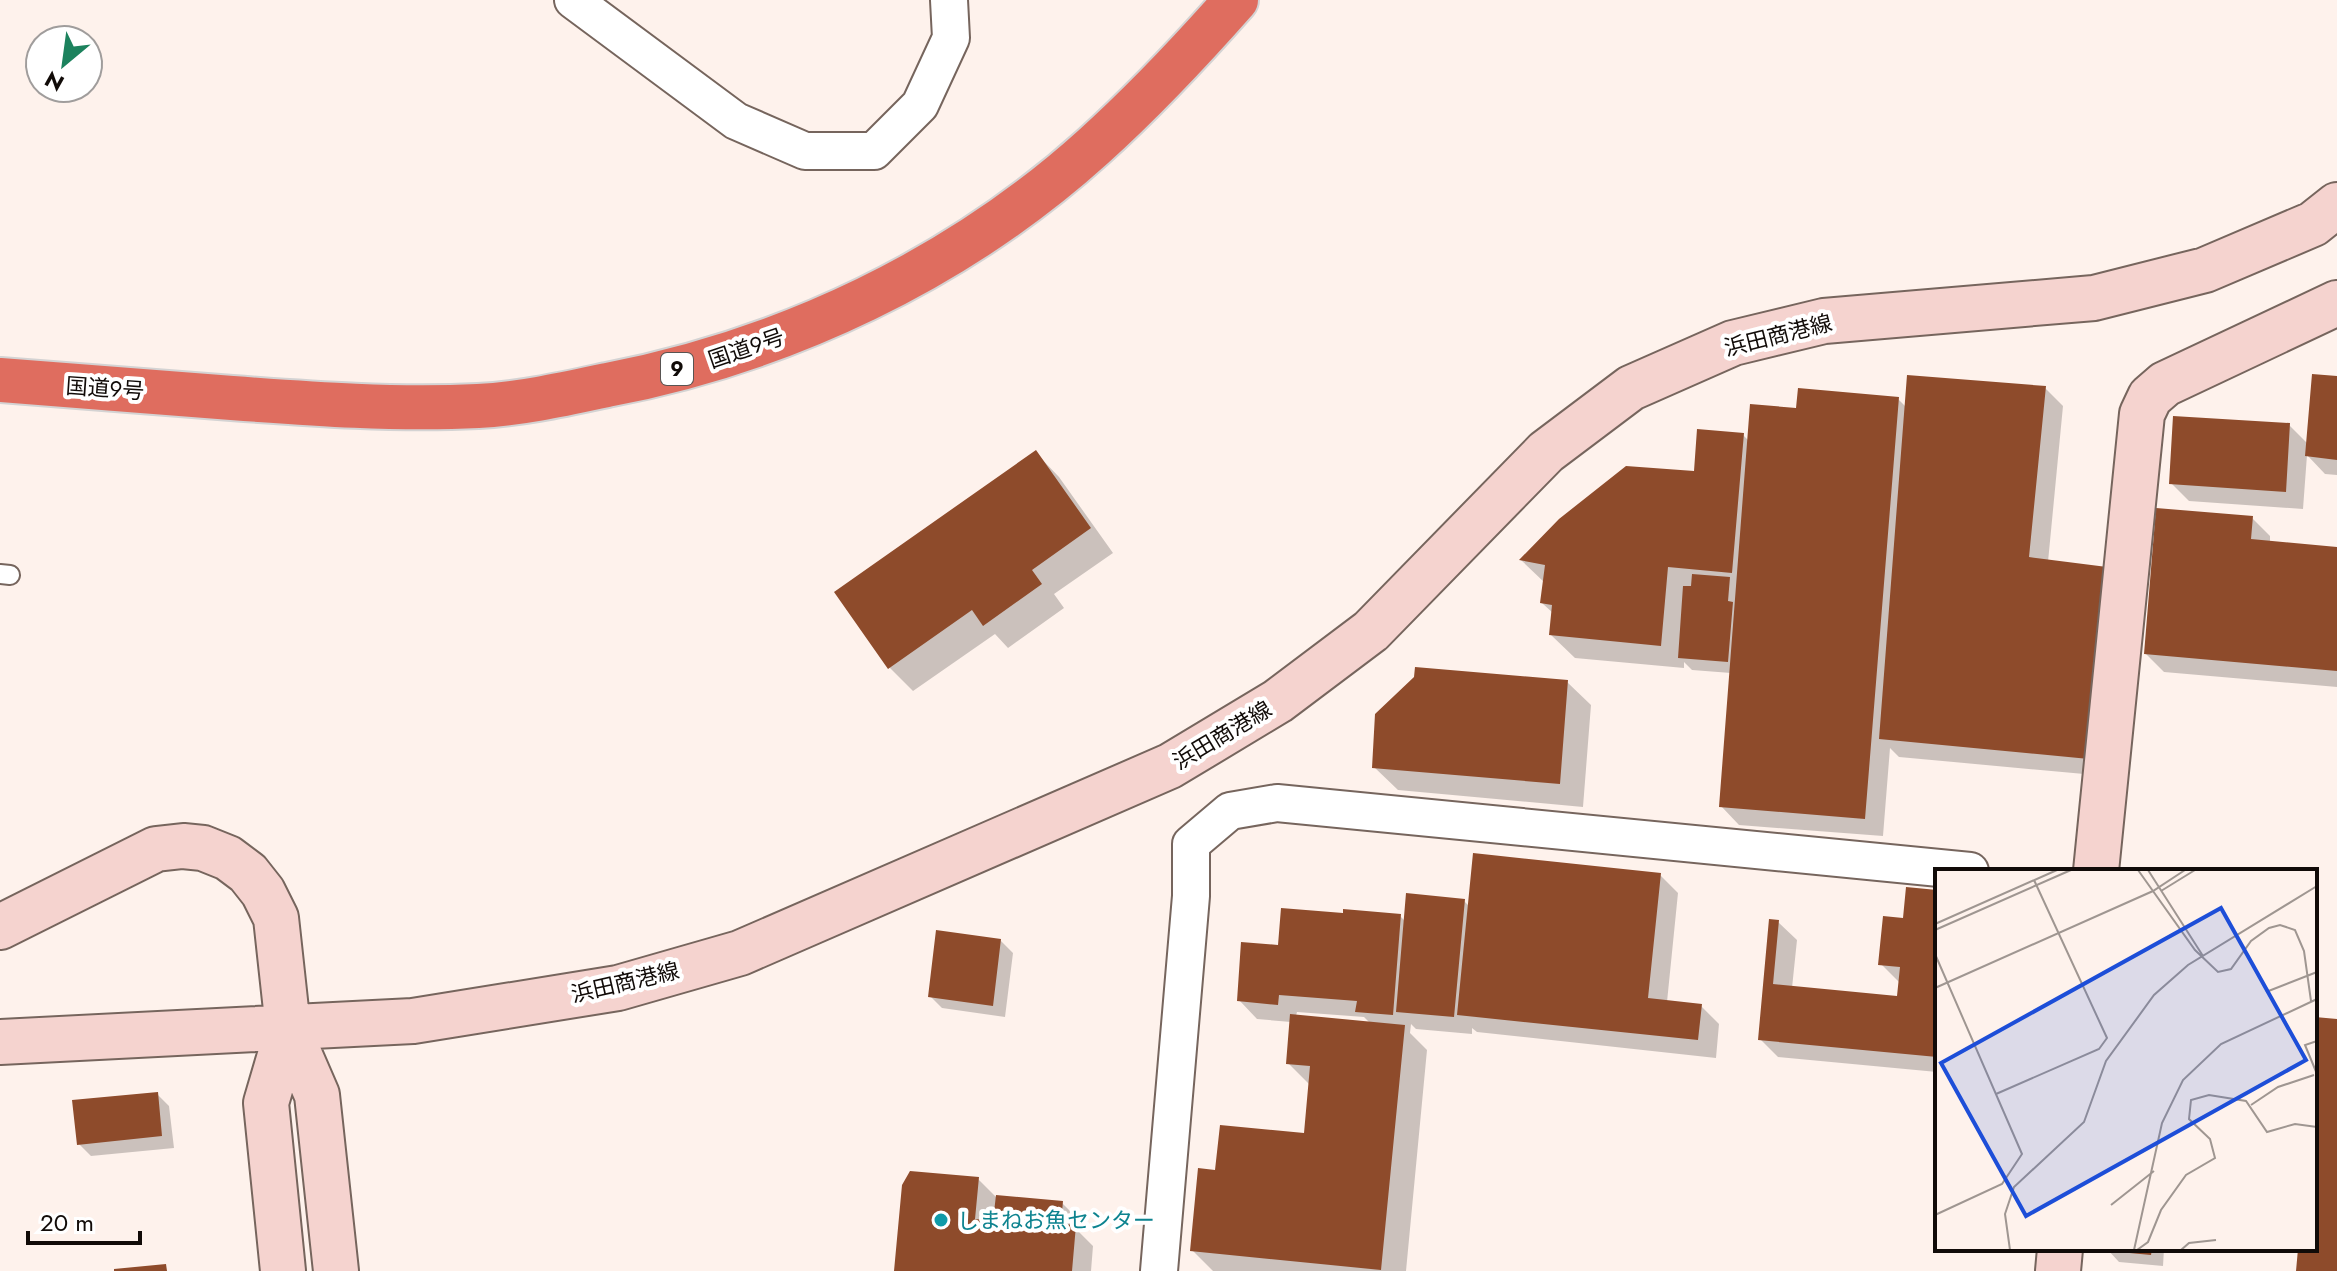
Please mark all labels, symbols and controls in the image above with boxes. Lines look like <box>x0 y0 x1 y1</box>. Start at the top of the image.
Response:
north arrow <box>24 24 104 104</box>
text: N <box>39 63 70 100</box>
street label: 浜田商港線 <box>1721 306 1835 364</box>
street label: 国道9号 <box>704 320 788 376</box>
road number: 9 <box>661 353 693 385</box>
street label: 国道9号 <box>65 369 145 407</box>
street label: 浜田商港線 <box>1167 693 1277 777</box>
inset map <box>1935 869 2317 1251</box>
street label: 浜田商港線 <box>568 954 682 1010</box>
scale bar <box>28 1195 140 1245</box>
place label: しまねお魚センター <box>957 1204 1155 1236</box>
text: 20 m <box>40 1205 94 1240</box>
marker: しまねお魚センター <box>932 1211 950 1229</box>

